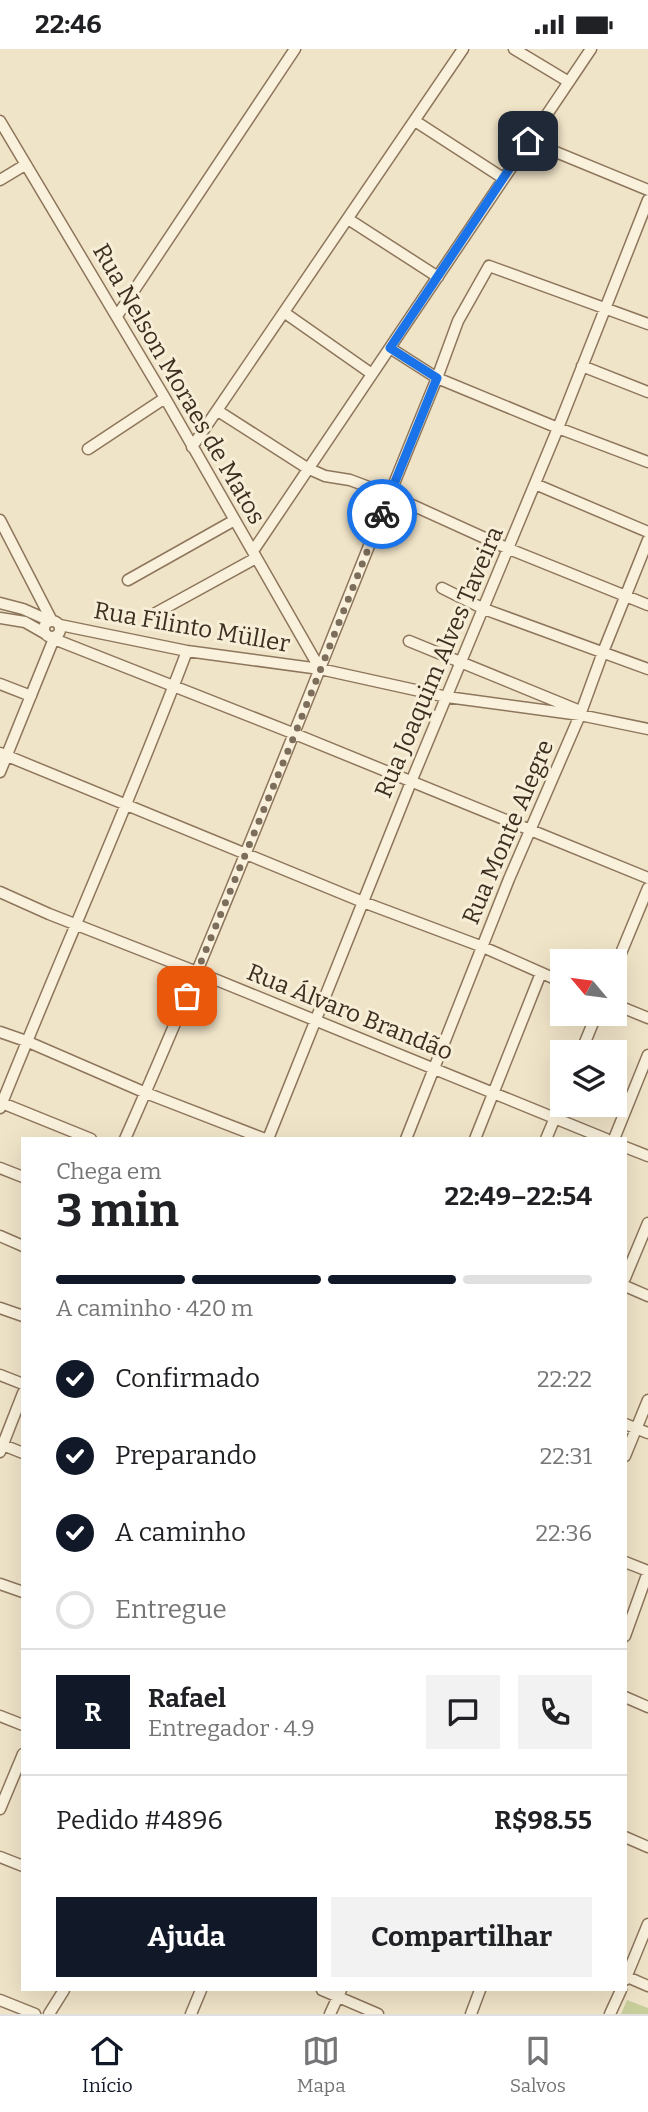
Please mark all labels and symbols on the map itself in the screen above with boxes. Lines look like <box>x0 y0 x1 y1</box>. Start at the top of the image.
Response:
pin <box>498 111 558 171</box>
street label: Rua Nelson Moraes de Matos <box>87 239 271 529</box>
courier <box>347 479 417 549</box>
street label: Rua Joaquim Alves Taveira <box>369 522 509 802</box>
street label: Rua Filinto Müller <box>92 596 293 658</box>
street label: Rua Monte Alegre <box>457 736 559 928</box>
north arrow <box>550 949 626 1025</box>
street label: Rua Álvaro Brandão <box>243 957 457 1066</box>
pin <box>157 966 217 1026</box>

